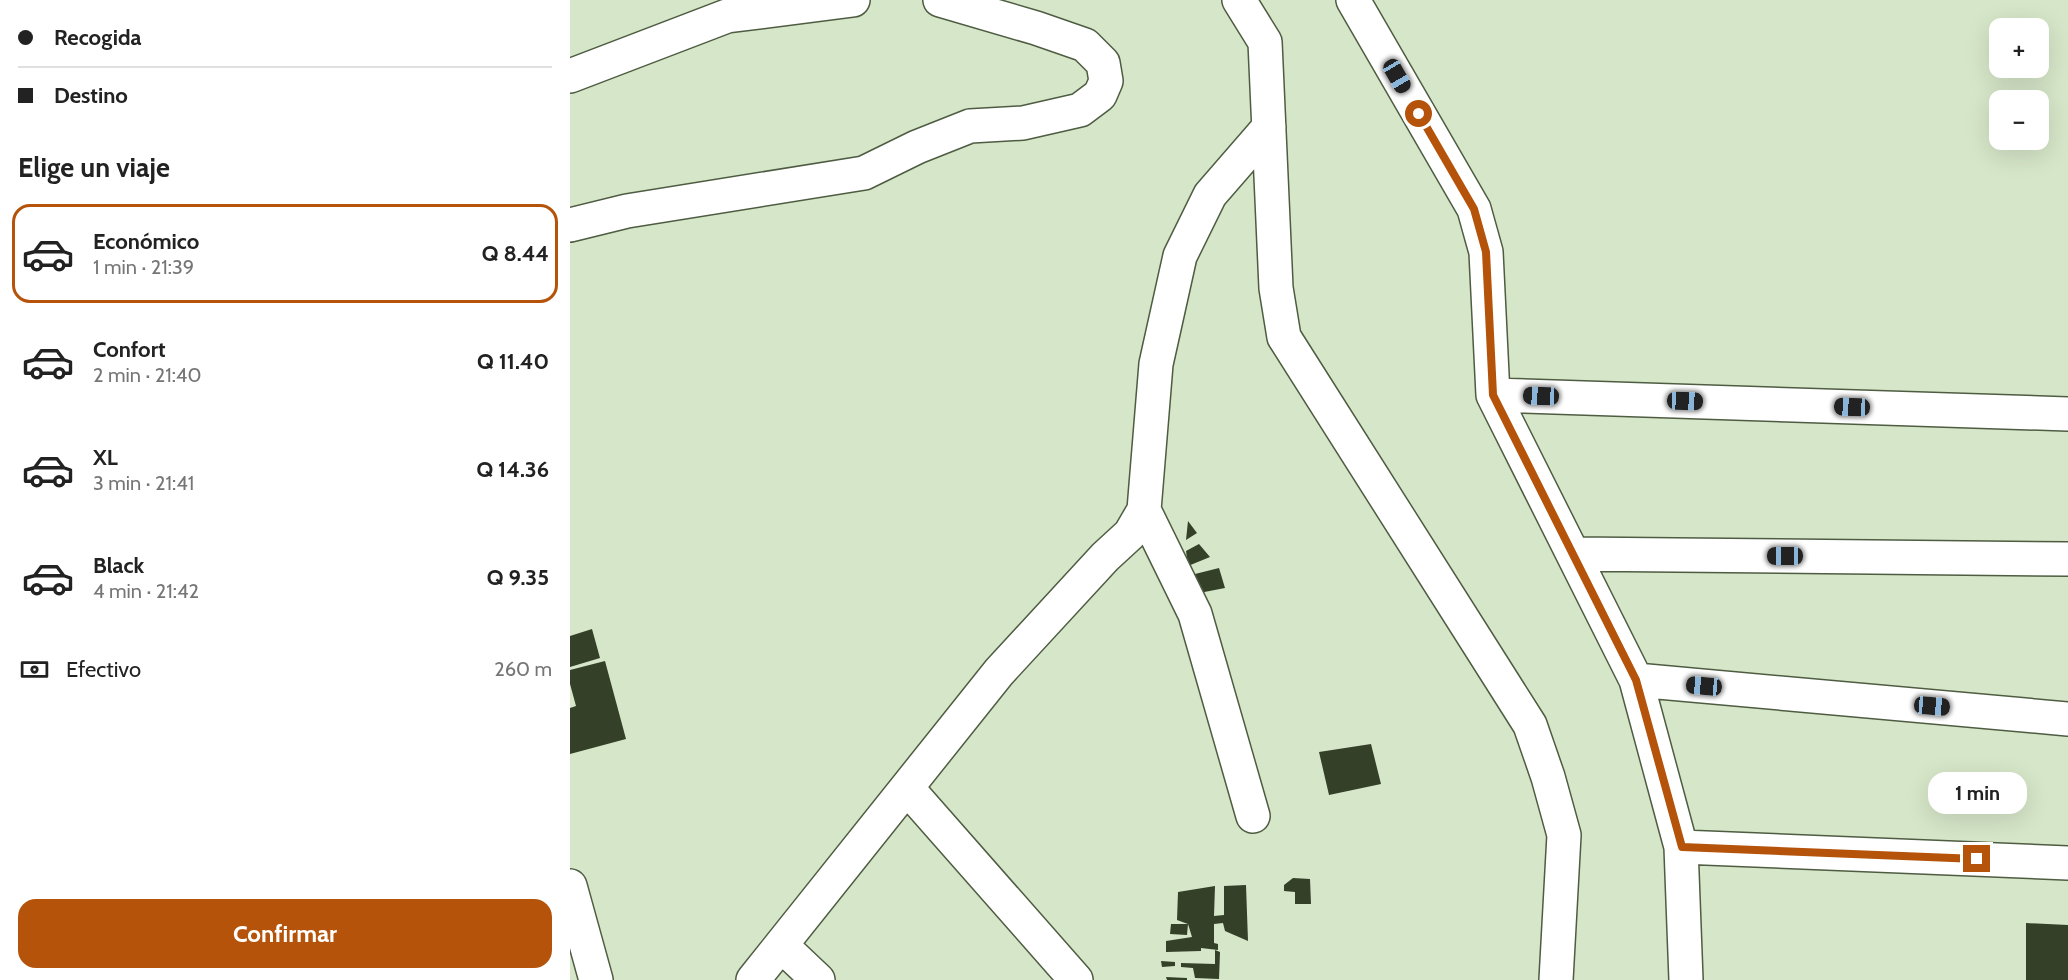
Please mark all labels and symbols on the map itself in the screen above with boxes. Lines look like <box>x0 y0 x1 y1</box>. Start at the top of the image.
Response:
car <box>1380 56 1414 96</box>
route start <box>1405 100 1432 127</box>
car <box>1523 386 1559 406</box>
car <box>1667 391 1703 411</box>
car <box>1834 397 1870 417</box>
car <box>1767 547 1803 565</box>
car <box>1685 675 1723 697</box>
car <box>1913 695 1951 717</box>
callout: 1 min <box>1928 772 2026 814</box>
route end <box>1963 845 1990 872</box>

